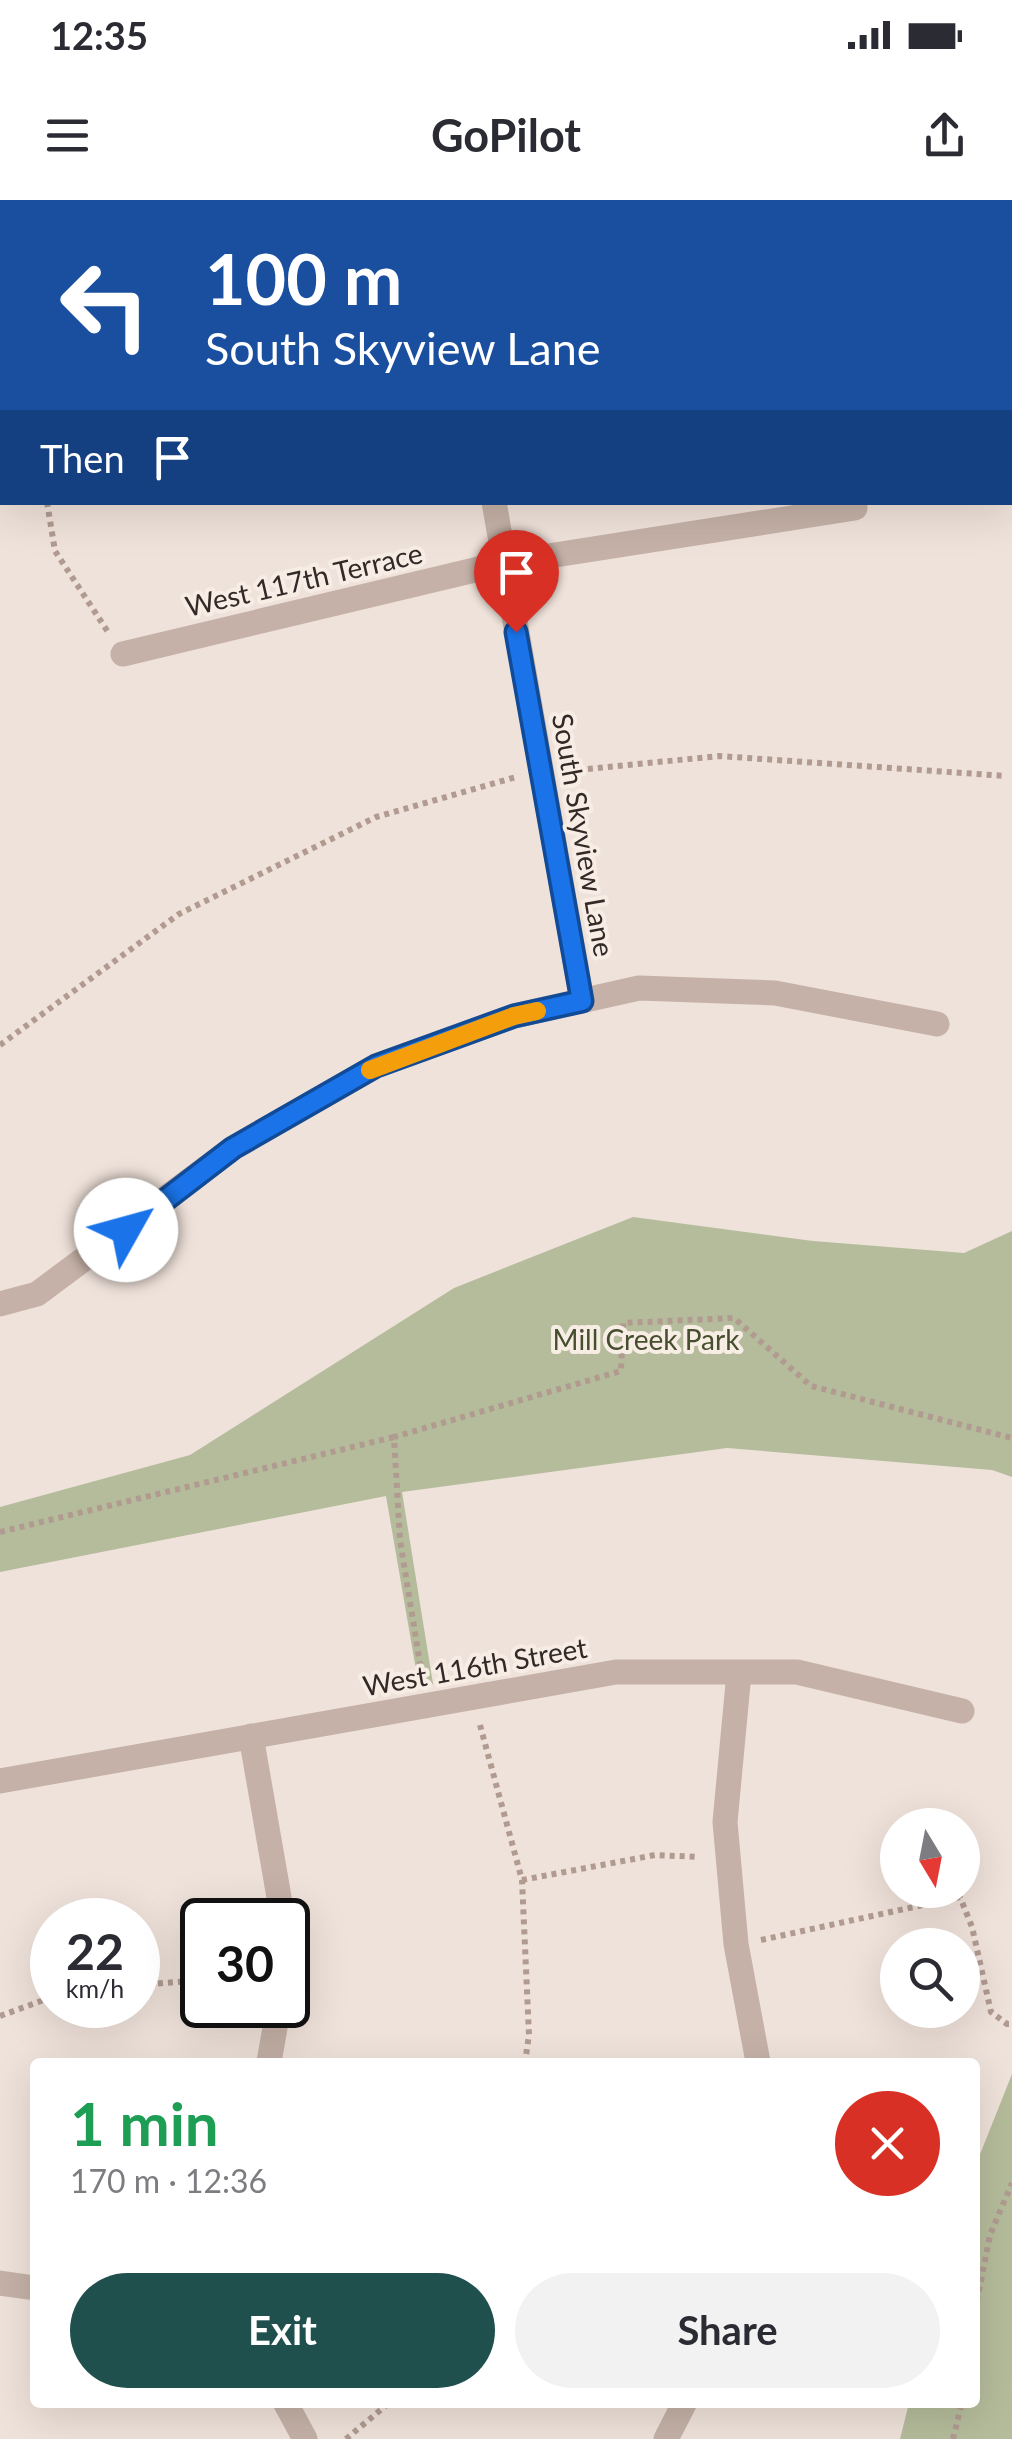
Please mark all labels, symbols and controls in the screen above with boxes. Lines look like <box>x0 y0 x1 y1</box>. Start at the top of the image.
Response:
text: 12:35 <box>50 12 148 58</box>
icon: menu <box>40 108 95 163</box>
text: GoPilot <box>431 108 581 162</box>
icon: share <box>917 108 972 163</box>
text: 100 m <box>205 236 402 320</box>
icon: left <box>40 240 170 370</box>
text: South Skyview Lane <box>205 321 601 375</box>
icon: arrive <box>145 430 200 485</box>
text: Then <box>40 435 125 481</box>
pin <box>474 530 559 633</box>
street label: West 117th Terrace <box>182 535 426 623</box>
icon: arrive <box>489 545 544 600</box>
street label: South Skyview Lane <box>546 711 622 959</box>
position arrow <box>74 1178 178 1282</box>
park label: Mill Creek Park <box>553 1322 740 1356</box>
street label: West 116th Street <box>360 1630 589 1702</box>
north arrow <box>880 1808 980 1908</box>
map controls <box>880 1808 980 2028</box>
speed limit sign: 30 <box>180 1898 310 2028</box>
text: 22 <box>66 1921 124 1981</box>
button: search <box>880 1928 980 2028</box>
text: km/h <box>66 1973 124 2003</box>
text: 1 min <box>70 2087 219 2159</box>
button: close <box>835 2091 940 2196</box>
text: 170 m · 12:36 <box>70 2161 267 2200</box>
button: Exit <box>70 2273 495 2388</box>
button: Share <box>515 2273 940 2388</box>

